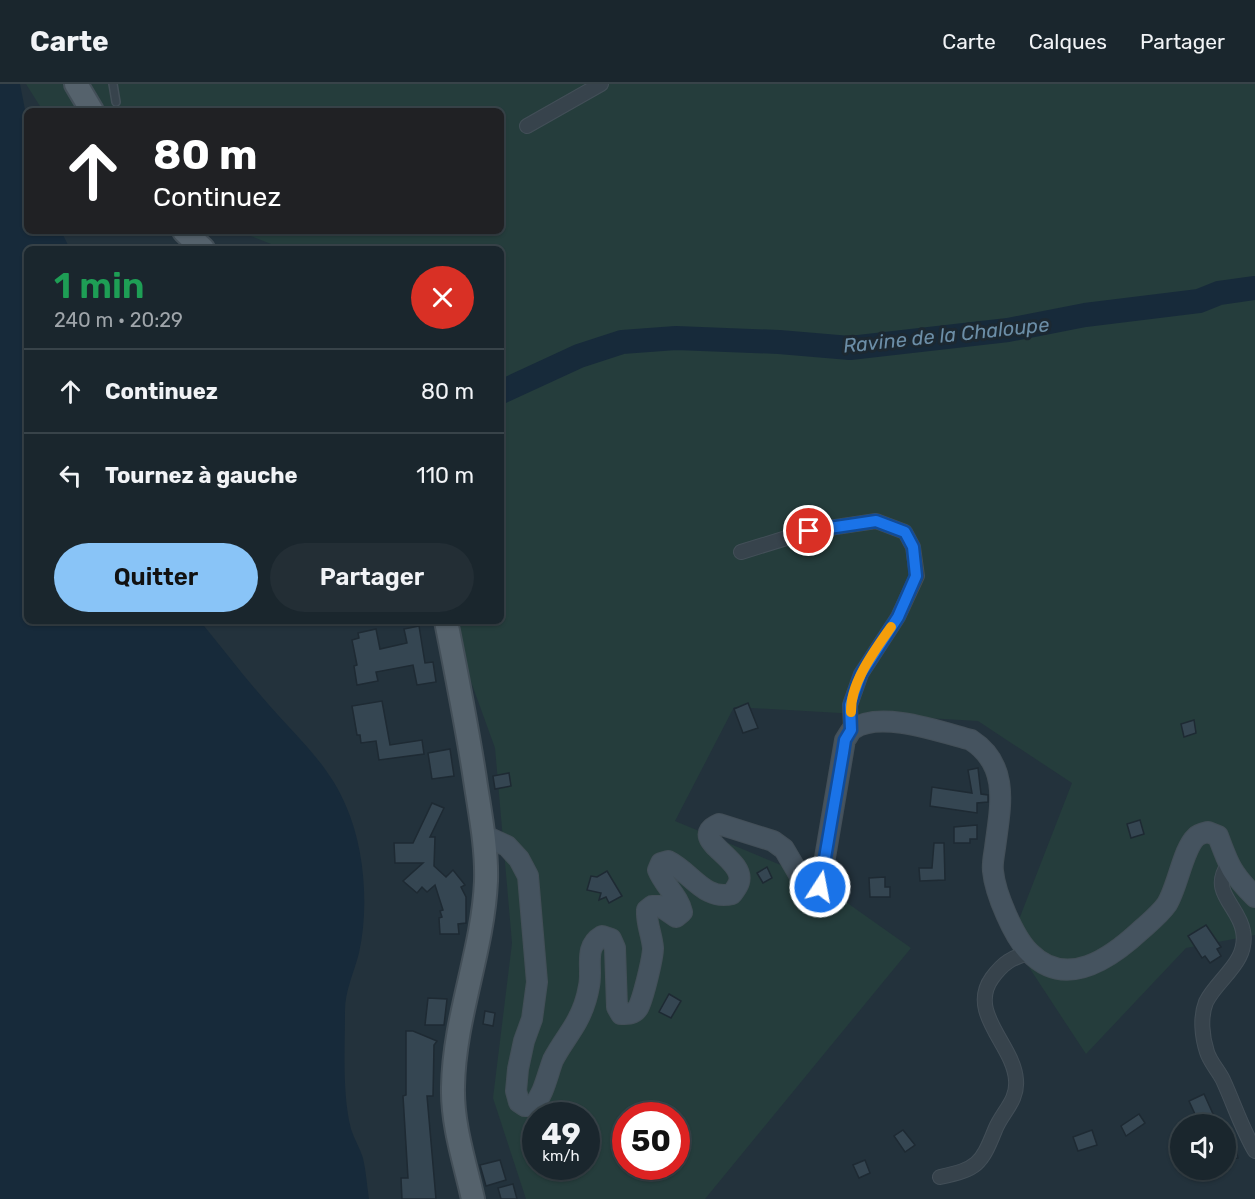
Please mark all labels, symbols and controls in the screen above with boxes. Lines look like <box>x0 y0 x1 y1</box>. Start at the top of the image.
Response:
text: Carte <box>30 25 109 58</box>
text: Carte <box>942 29 996 54</box>
text: Calques <box>1029 29 1107 54</box>
text: Partager <box>1140 29 1225 54</box>
text: 80 m <box>153 130 257 180</box>
icon: ahead <box>54 132 132 210</box>
text: Continuez <box>153 181 281 213</box>
text: 1 min <box>54 264 145 307</box>
button: close <box>411 266 474 329</box>
text: 240 m · 20:29 <box>54 308 183 332</box>
water label: Ravine de la Chaloupe <box>842 312 1050 358</box>
icon: ahead <box>54 375 87 408</box>
text: Continuez <box>105 378 218 405</box>
text: 80 m <box>421 378 474 405</box>
icon: left <box>54 459 87 492</box>
text: Tournez à gauche <box>105 462 298 489</box>
text: 110 m <box>416 462 474 489</box>
pin <box>783 505 834 556</box>
icon: arrive <box>792 514 825 547</box>
button: Quitter <box>54 543 258 612</box>
button: Partager <box>270 543 474 612</box>
position arrow <box>788 855 852 919</box>
speed limit sign: 50 <box>612 1102 690 1180</box>
map controls <box>1170 1114 1236 1180</box>
button: sound <box>1170 1114 1236 1180</box>
text: 49 <box>541 1116 581 1152</box>
text: km/h <box>542 1147 580 1165</box>

